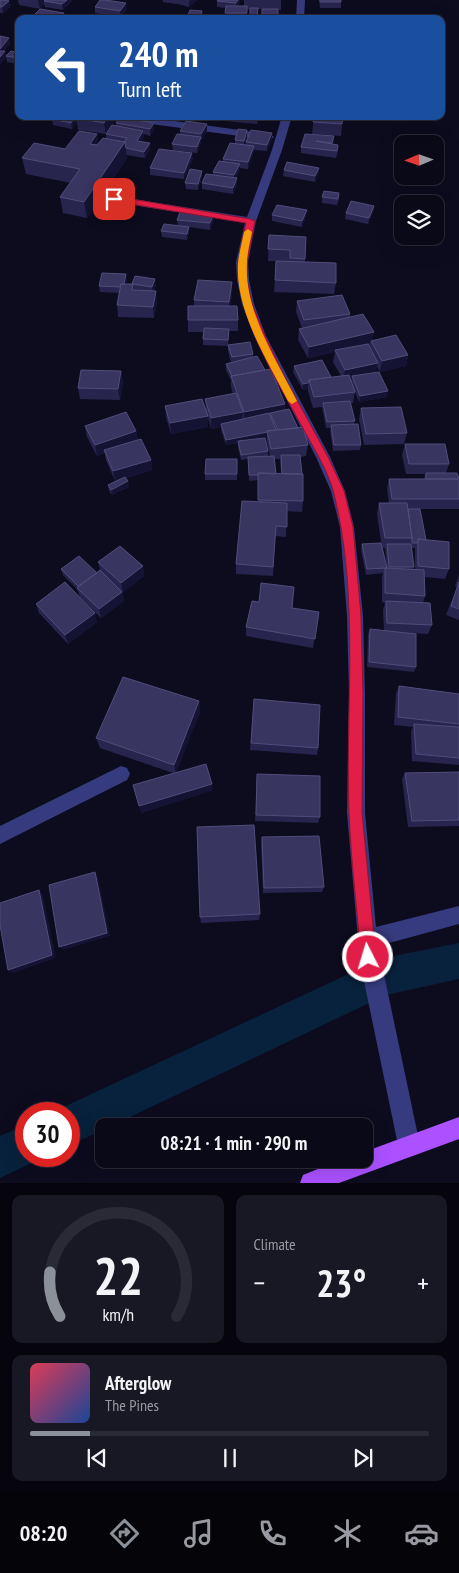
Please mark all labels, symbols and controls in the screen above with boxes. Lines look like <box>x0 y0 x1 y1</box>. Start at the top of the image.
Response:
text: 240 m <box>118 31 199 77</box>
icon: left <box>35 35 100 100</box>
text: Turn left <box>118 75 182 103</box>
north arrow <box>394 135 444 185</box>
map controls <box>394 135 444 245</box>
pin <box>93 178 135 220</box>
icon: arrive <box>100 185 128 213</box>
button: layers <box>394 195 444 245</box>
position arrow <box>341 930 393 982</box>
speed limit sign: 30 <box>15 1102 80 1167</box>
text: 08:21 · 1 min · 290 m <box>161 1131 307 1155</box>
text: Climate <box>254 1234 296 1254</box>
text: 22 <box>93 1242 143 1309</box>
text: 23° <box>316 1258 366 1307</box>
text: − <box>254 1264 265 1301</box>
text: + <box>417 1264 429 1301</box>
text: km/h <box>102 1303 134 1326</box>
text: Afterglow <box>105 1371 171 1395</box>
text: The Pines <box>105 1395 159 1415</box>
icon: previous <box>83 1444 111 1472</box>
icon: pause <box>216 1444 244 1472</box>
icon: next <box>349 1444 377 1472</box>
icon: directions <box>107 1516 142 1551</box>
icon: music <box>181 1516 216 1551</box>
icon: phone <box>255 1516 290 1551</box>
icon: climate <box>330 1516 365 1551</box>
icon: car <box>404 1516 439 1551</box>
text: 08:20 <box>20 1519 67 1547</box>

